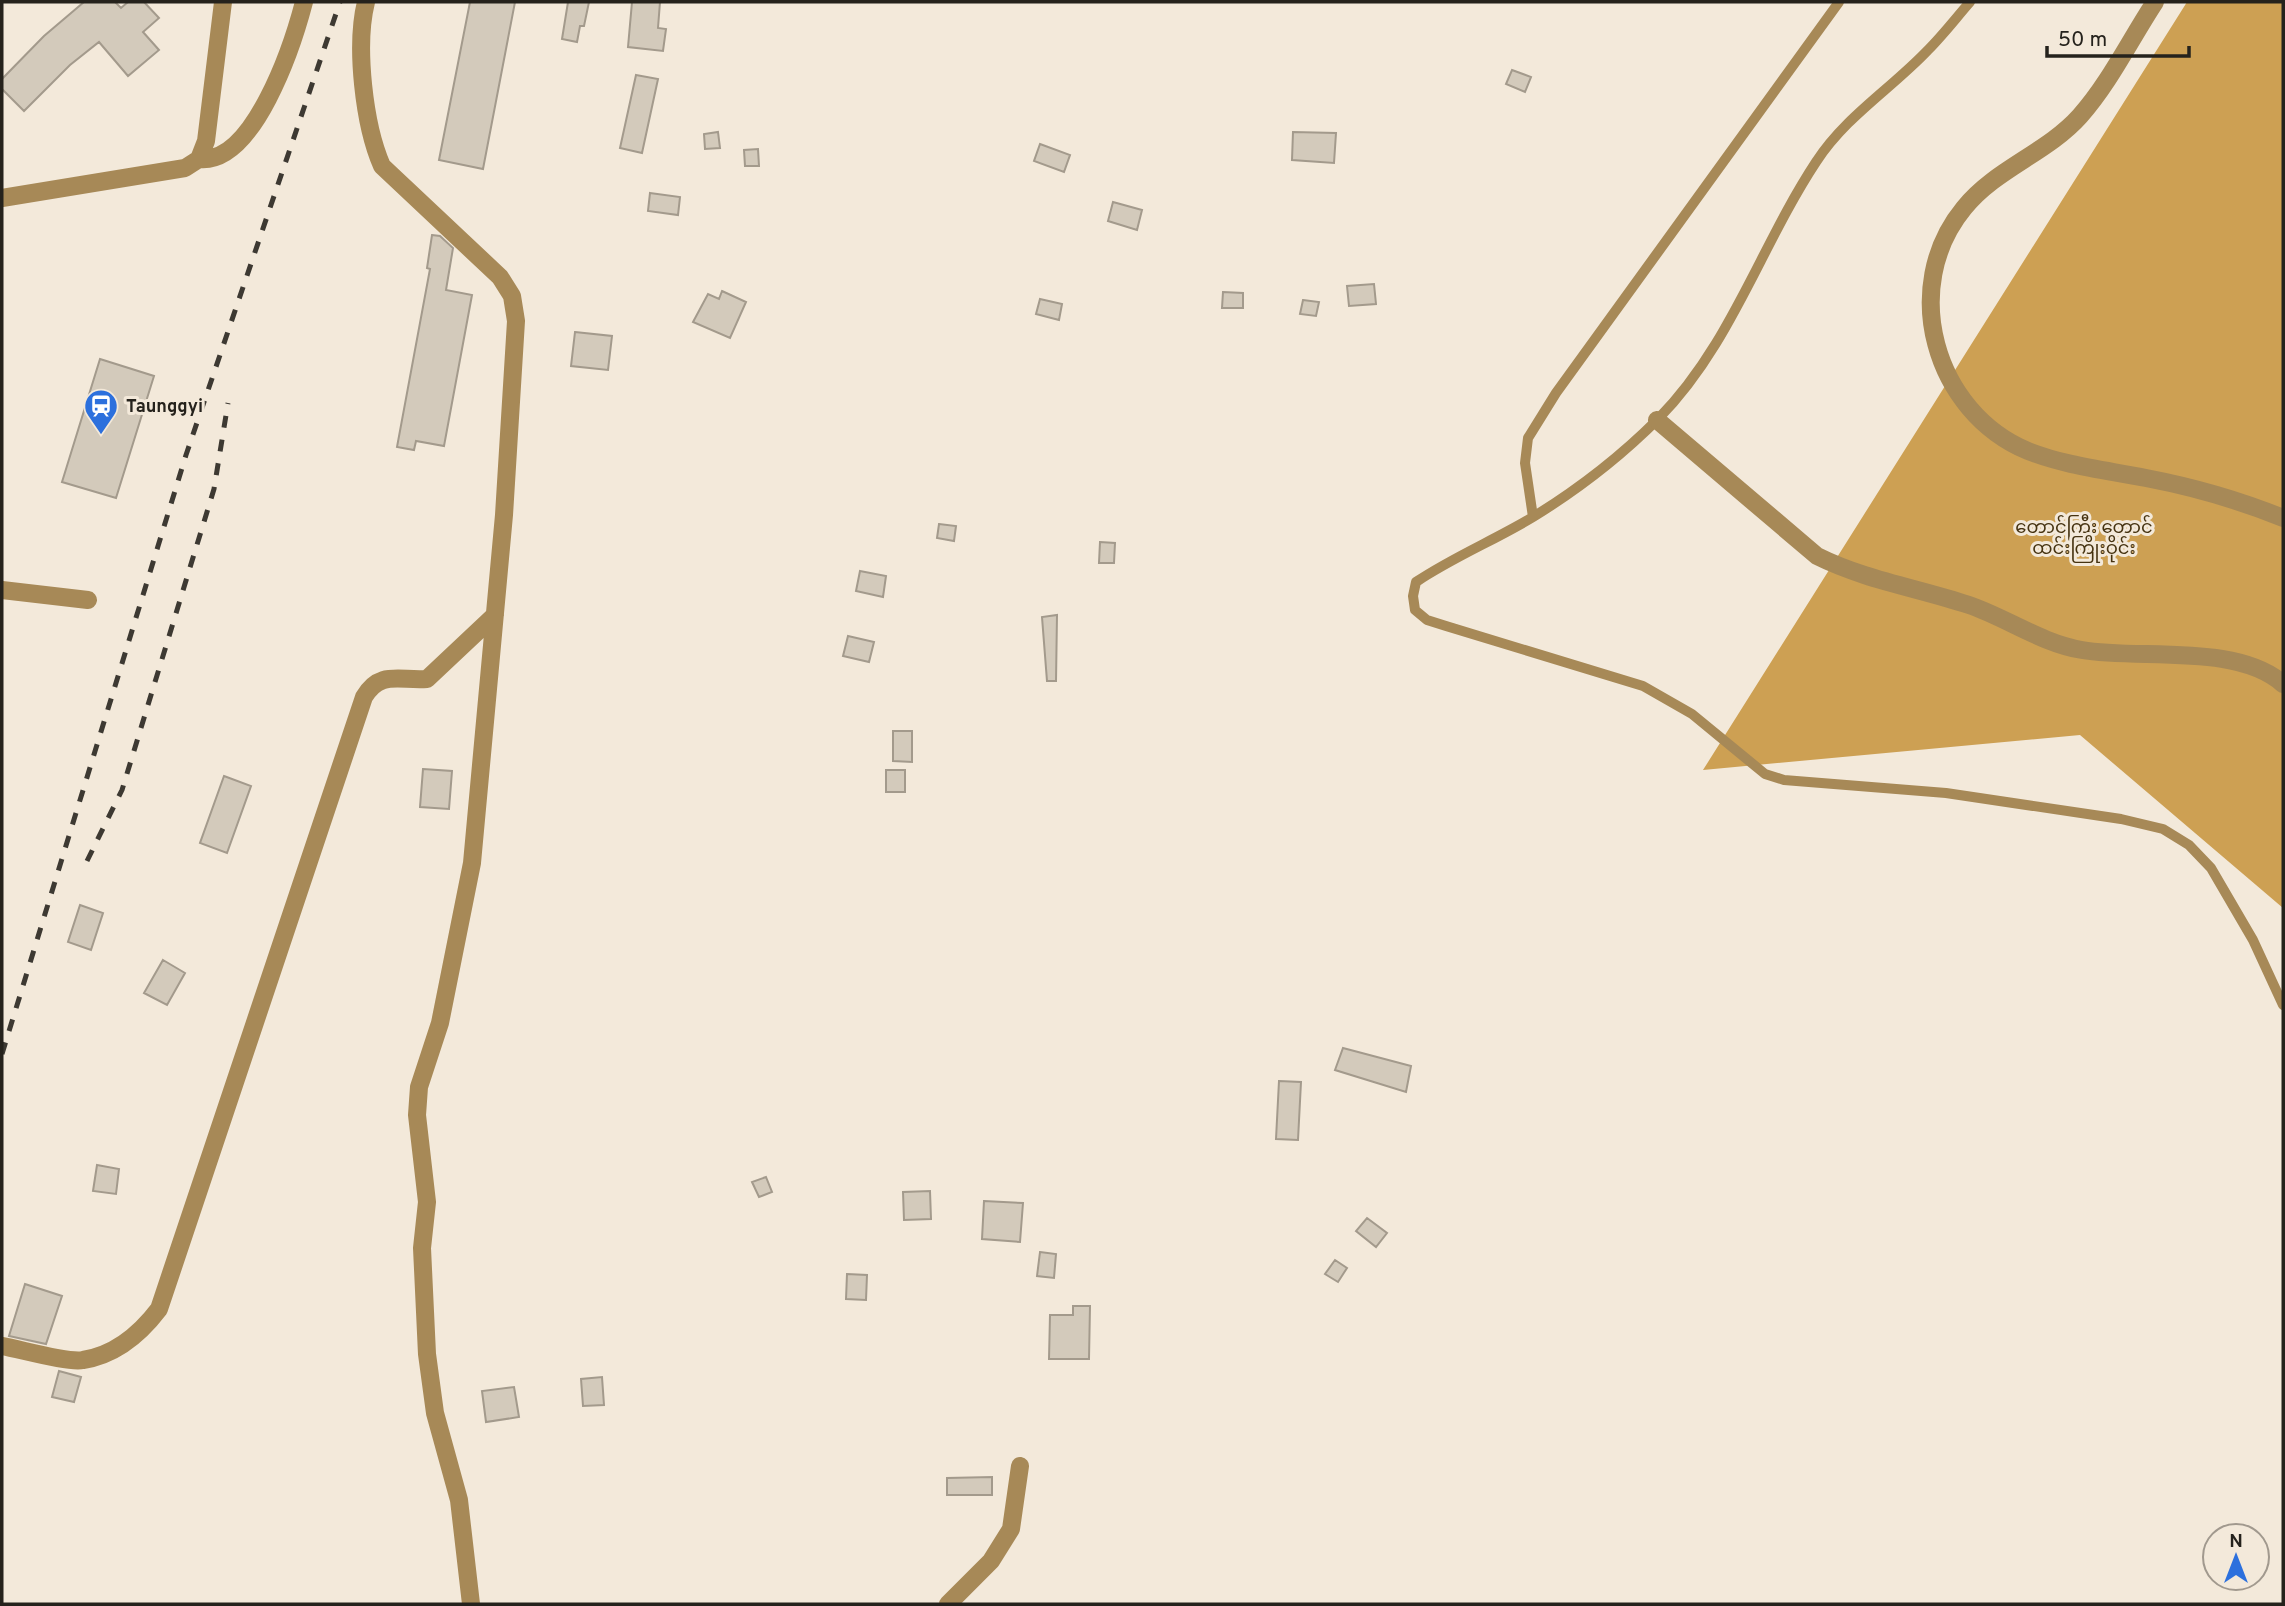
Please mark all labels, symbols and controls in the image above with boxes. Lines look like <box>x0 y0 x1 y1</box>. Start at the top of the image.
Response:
scale bar <box>2047 14 2189 58</box>
text: 50 m <box>2058 27 2107 54</box>
station icon: Taunggyi <box>82 387 120 436</box>
place label: Taunggyi <box>126 396 203 419</box>
park label: တောင်ကြီး တောင် ထင်းကြိုးဝိုင်း <box>2015 513 2153 563</box>
north arrow <box>2201 1522 2271 1592</box>
text: N <box>2229 1530 2243 1554</box>

